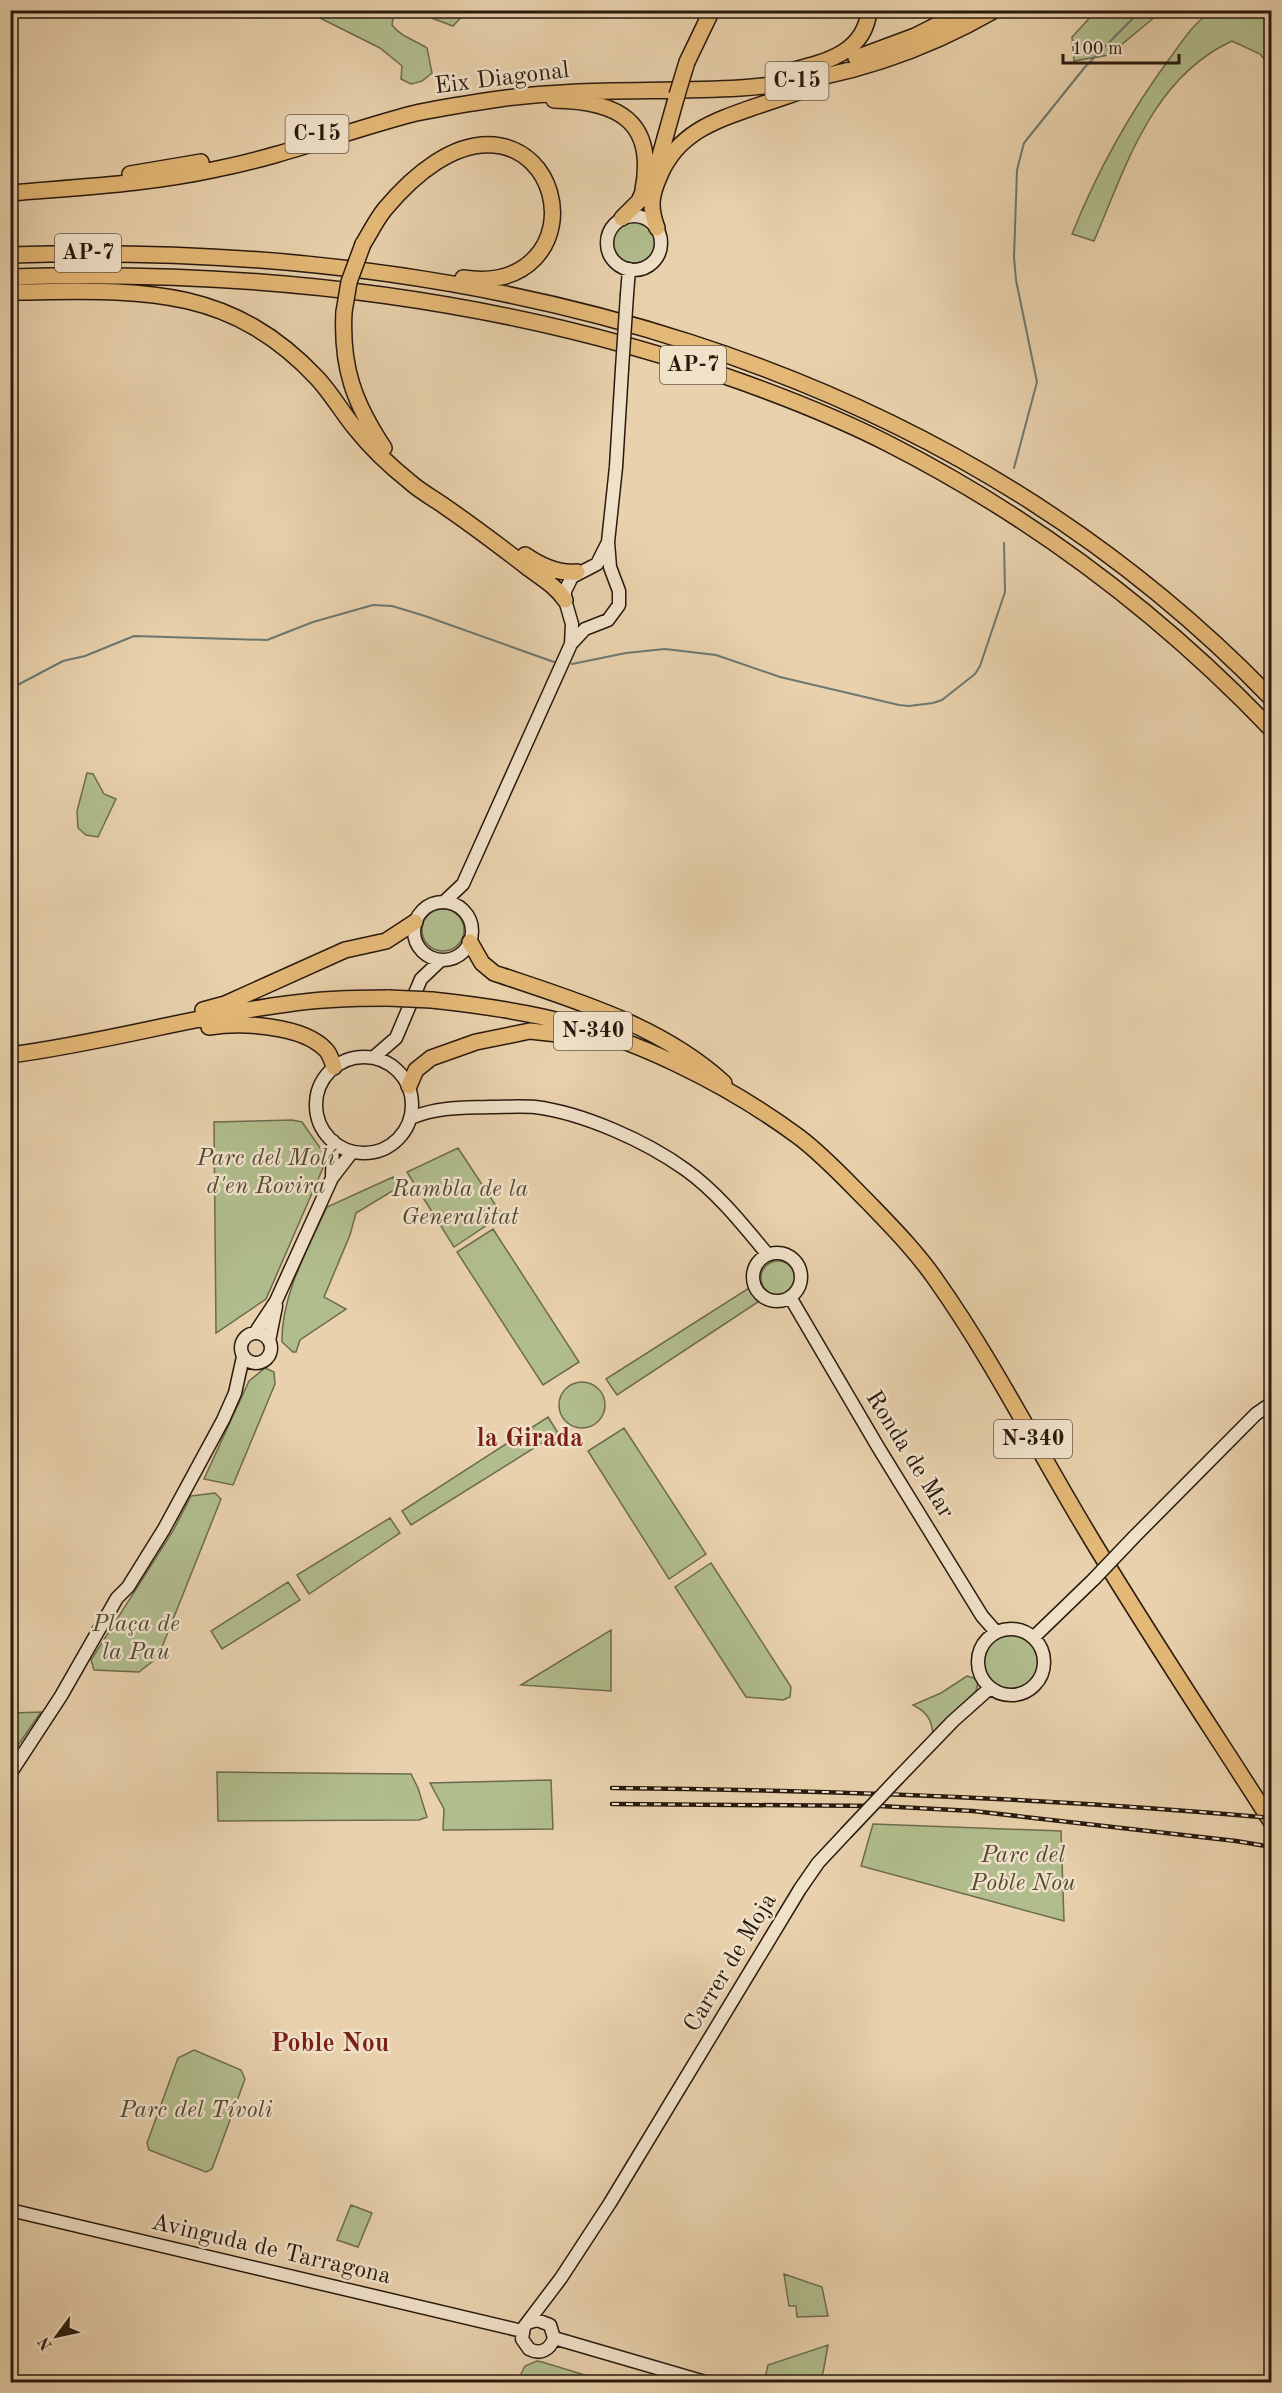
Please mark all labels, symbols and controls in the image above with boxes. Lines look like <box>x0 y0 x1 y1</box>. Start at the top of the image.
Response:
scale bar <box>1063 27 1178 65</box>
text: 100 m <box>1072 40 1123 58</box>
street label: Eix Diagonal <box>433 59 571 99</box>
road number: C-15 <box>766 62 828 100</box>
road number: C-15 <box>286 115 348 153</box>
road number: AP-7 <box>55 234 121 272</box>
road number: AP-7 <box>660 346 726 384</box>
road number: N-340 <box>554 1012 632 1050</box>
park label: Parc del Molí d'en Rovira <box>196 1147 337 1199</box>
park label: Rambla de la Generalitat <box>391 1178 528 1230</box>
street label: Ronda de Mar <box>860 1387 958 1523</box>
road number: N-340 <box>994 1420 1072 1458</box>
district label: la Girada <box>477 1426 583 1452</box>
park label: Plaça de la Pau <box>91 1613 180 1665</box>
park label: Parc del Poble Nou <box>969 1844 1076 1896</box>
street label: Carrer de Moja <box>680 1889 782 2036</box>
district label: Poble Nou <box>271 2031 389 2057</box>
park label: Parc del Tívoli <box>119 2099 272 2123</box>
street label: Avinguda de Tarragona <box>149 2211 393 2289</box>
north arrow <box>27 2306 87 2366</box>
text: N <box>36 2333 56 2353</box>

